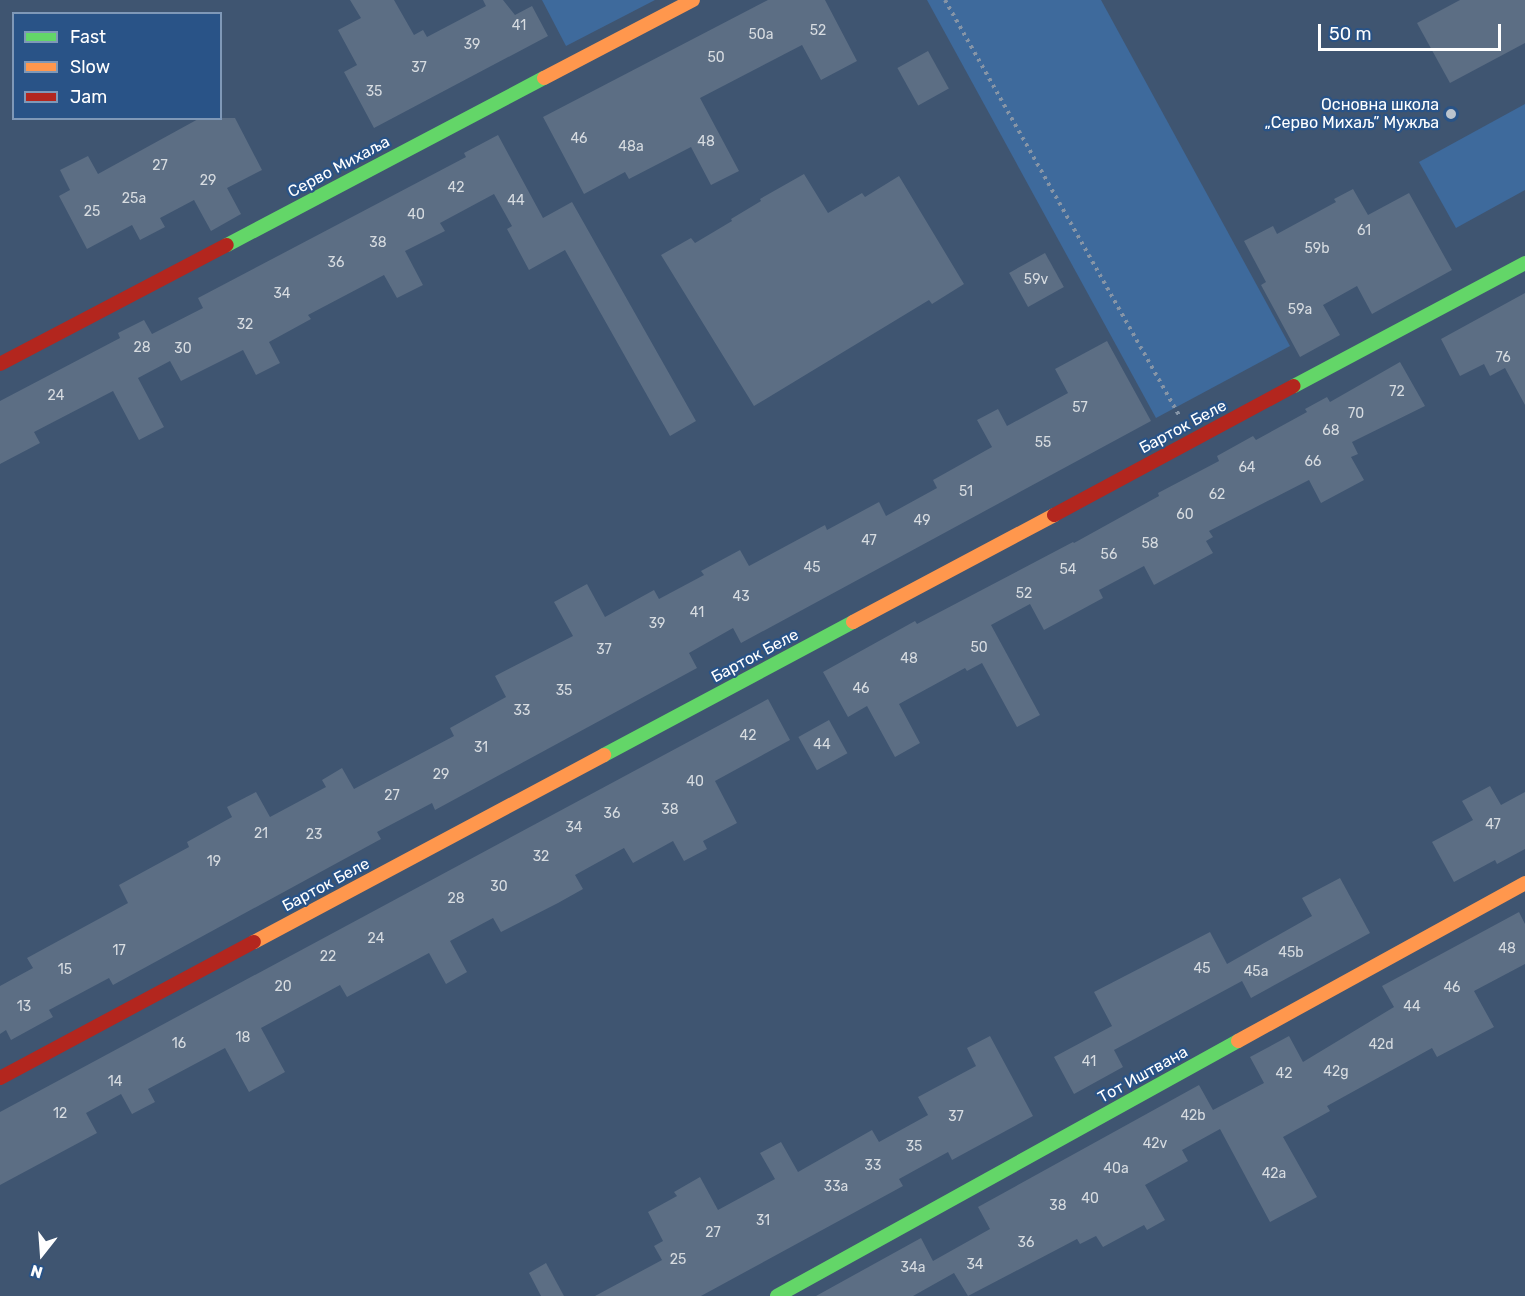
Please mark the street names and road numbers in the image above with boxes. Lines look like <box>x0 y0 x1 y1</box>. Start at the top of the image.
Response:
street label: Серво Михаља <box>285 132 393 202</box>
street label: Барток Беле <box>1136 396 1230 458</box>
street label: Барток Беле <box>708 625 802 687</box>
street label: Барток Беле <box>279 854 373 916</box>
street label: Тот Иштвана <box>1095 1042 1191 1108</box>

